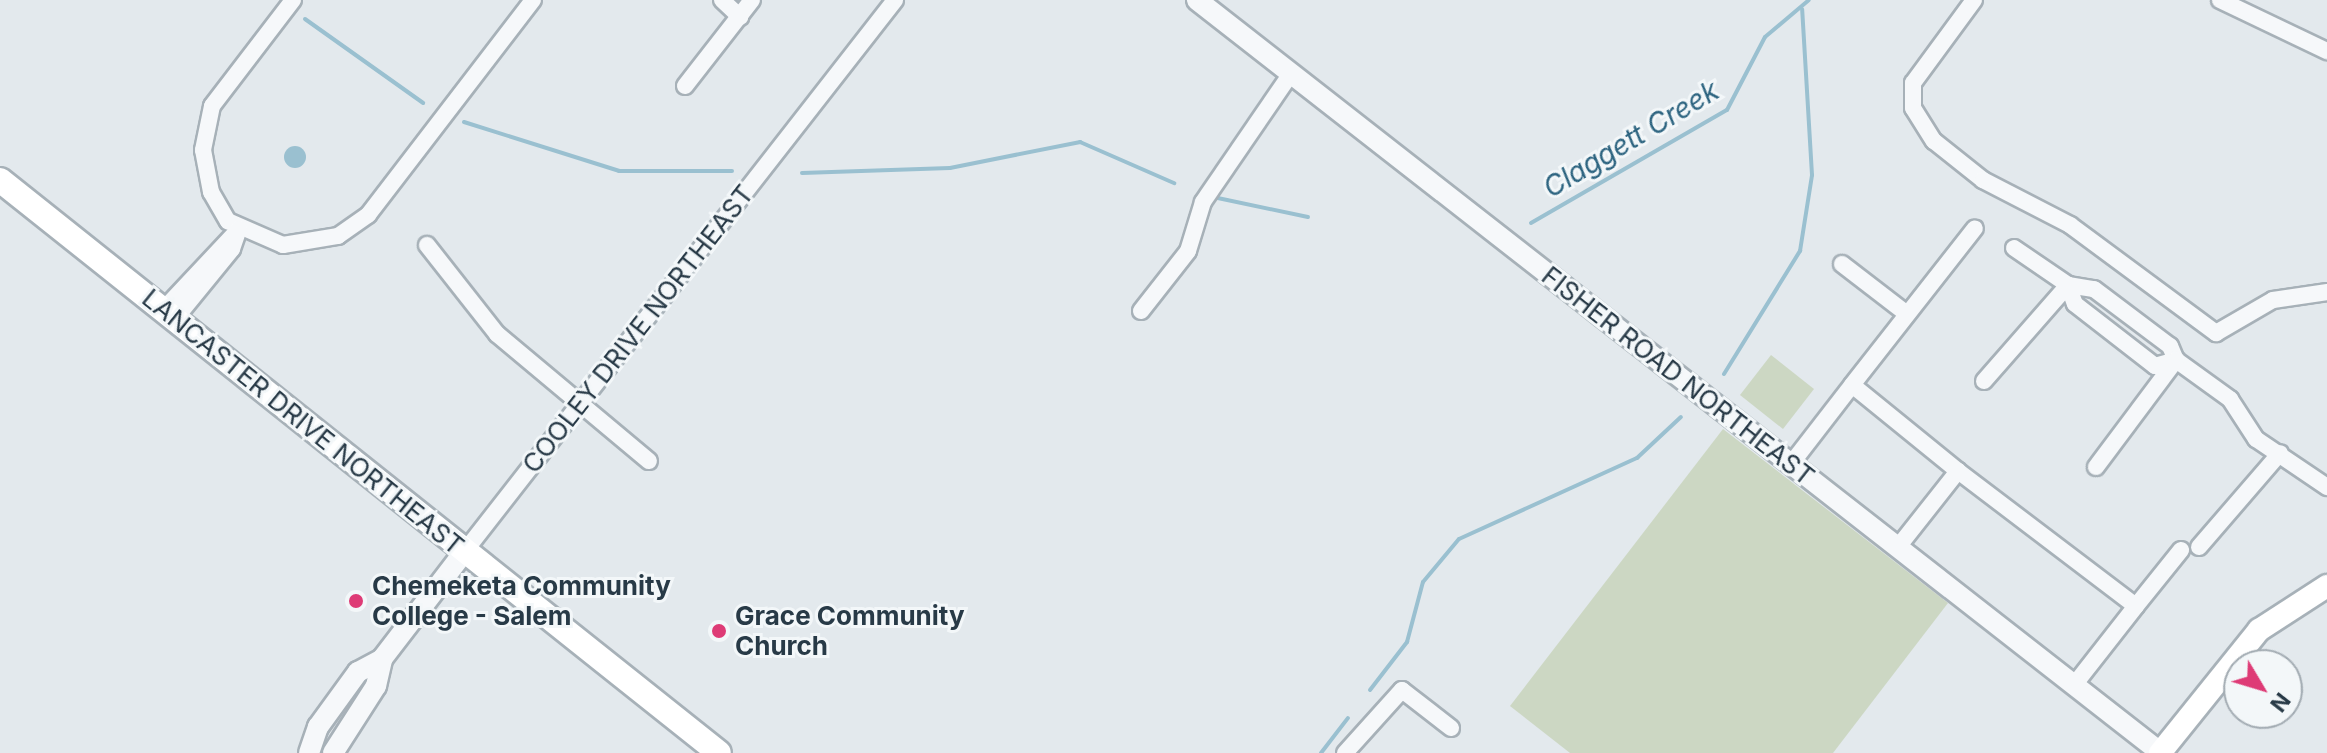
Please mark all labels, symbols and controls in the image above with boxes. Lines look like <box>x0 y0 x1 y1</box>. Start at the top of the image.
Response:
water label: Claggett Creek <box>1537 73 1725 205</box>
street label: COOLEY DRIVE NORTHEAST <box>516 179 760 479</box>
street label: FISHER ROAD NORTHEAST <box>1536 260 1820 492</box>
street label: LANCASTER DRIVE NORTHEAST <box>136 283 470 561</box>
place label: Chemeketa Community College - Salem <box>372 570 671 632</box>
marker: Chemeketa Community College - Salem <box>347 592 365 610</box>
place label: Grace Community Church <box>735 600 965 662</box>
marker: Grace Community Church <box>710 622 728 640</box>
north arrow <box>2223 649 2303 729</box>
text: N <box>2265 688 2296 717</box>

